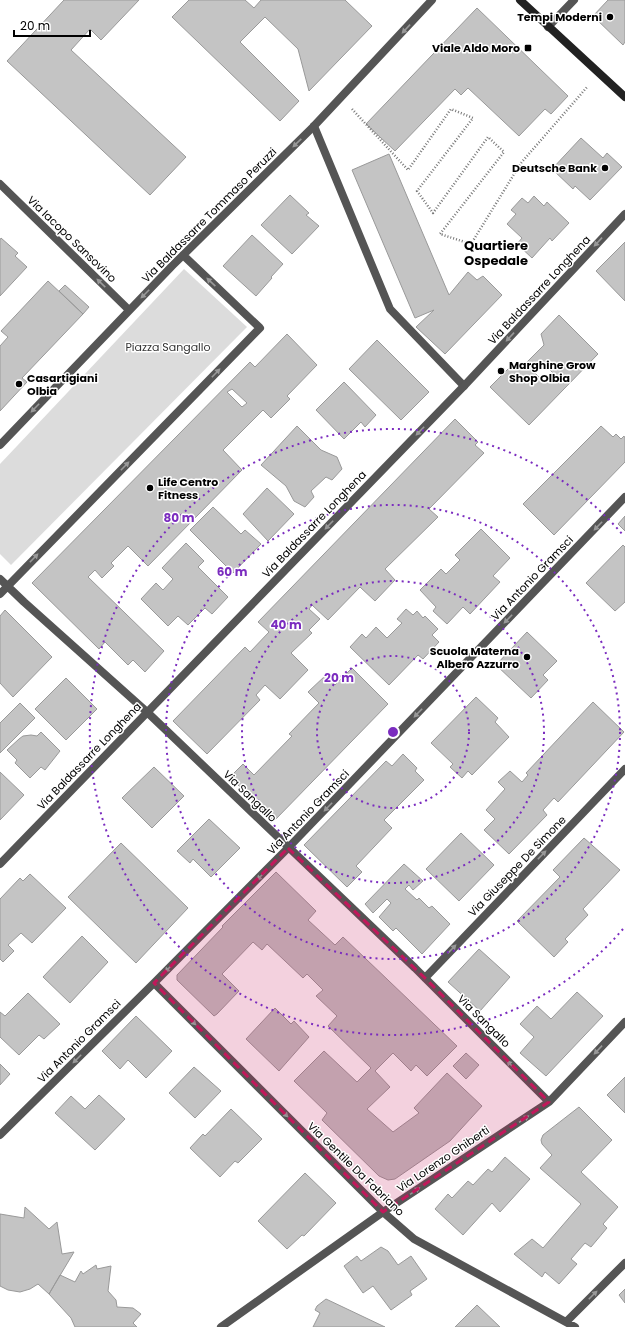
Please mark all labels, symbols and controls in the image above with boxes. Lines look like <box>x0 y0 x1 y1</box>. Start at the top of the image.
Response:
place label: Tempi Moderni <box>517 9 602 25</box>
scale bar <box>14 12 90 38</box>
marker: Tempi Moderni <box>605 12 615 22</box>
text: 20 m <box>20 17 50 34</box>
one-way arrow <box>402 24 411 33</box>
place label: Viale Aldo Moro <box>432 40 520 56</box>
marker: Viale Aldo Moro <box>523 43 533 53</box>
one-way arrow <box>292 138 302 148</box>
street label: Via Baldassarre Tommaso Peruzzi <box>138 144 280 286</box>
place label: Deutsche Bank <box>512 160 597 176</box>
marker: Deutsche Bank <box>600 163 610 173</box>
street label: Via Iacopo Sansovino <box>24 192 120 286</box>
street label: Via Baldassarre Longhena <box>484 232 594 348</box>
district label: Quartiere Ospedale <box>464 236 528 270</box>
one-way arrow <box>594 237 603 248</box>
one-way arrow <box>206 277 216 287</box>
one-way arrow <box>96 278 106 287</box>
one-way arrow <box>140 289 150 299</box>
one-way arrow <box>505 332 514 342</box>
park label: Piazza Sangallo <box>125 339 211 355</box>
place label: Marghine Grow Shop Olbia <box>509 357 596 386</box>
marker: Marghine Grow Shop Olbia <box>496 366 506 376</box>
one-way arrow <box>211 368 221 378</box>
place label: Casartigiani Olbia <box>27 370 98 399</box>
marker: Casartigiani Olbia <box>14 379 24 389</box>
one-way arrow <box>31 403 40 413</box>
one-way arrow <box>415 426 425 436</box>
one-way arrow <box>120 461 130 471</box>
street label: Via Baldassarre Longhena <box>258 467 370 581</box>
place label: Life Centro Fitness <box>158 474 218 503</box>
marker: Life Centro Fitness <box>145 483 155 493</box>
text: 80 m <box>164 509 195 526</box>
one-way arrow <box>324 520 334 530</box>
one-way arrow <box>594 521 603 530</box>
street label: Via Antonio Gramsci <box>487 532 577 624</box>
one-way arrow <box>29 553 39 563</box>
text: 60 m <box>217 563 248 580</box>
one-way arrow <box>503 614 513 624</box>
text: 40 m <box>270 616 302 633</box>
place label: Scuola Materna Albero Azzurro <box>430 643 519 672</box>
marker: Scuola Materna Albero Azzurro <box>522 652 532 662</box>
text: 20 m <box>324 669 354 686</box>
street label: Via Baldassarre Longhena <box>33 699 145 813</box>
one-way arrow <box>413 708 423 718</box>
centre of rings <box>386 725 400 739</box>
street label: Via Sangallo <box>220 766 280 826</box>
street label: Via Antonio Gramsci <box>263 766 353 858</box>
one-way arrow <box>323 802 333 812</box>
street label: Via Giuseppe De Simone <box>464 812 570 920</box>
one-way arrow <box>537 851 546 860</box>
one-way arrow <box>256 871 266 881</box>
one-way arrow <box>447 945 456 954</box>
one-way arrow <box>164 963 174 973</box>
street label: Via Sangallo <box>454 991 514 1051</box>
street label: Via Antonio Gramsci <box>34 995 125 1086</box>
one-way arrow <box>187 1016 197 1026</box>
one-way arrow <box>593 1045 603 1055</box>
one-way arrow <box>72 1055 82 1064</box>
one-way arrow <box>506 1060 516 1070</box>
one-way arrow <box>279 1108 289 1118</box>
one-way arrow <box>519 1115 529 1123</box>
street label: Via Gentile Da Fabriano <box>304 1118 408 1220</box>
street label: Via Lorenzo Ghiberti <box>393 1122 493 1196</box>
one-way arrow <box>410 1187 421 1195</box>
one-way arrow <box>588 1290 598 1300</box>

